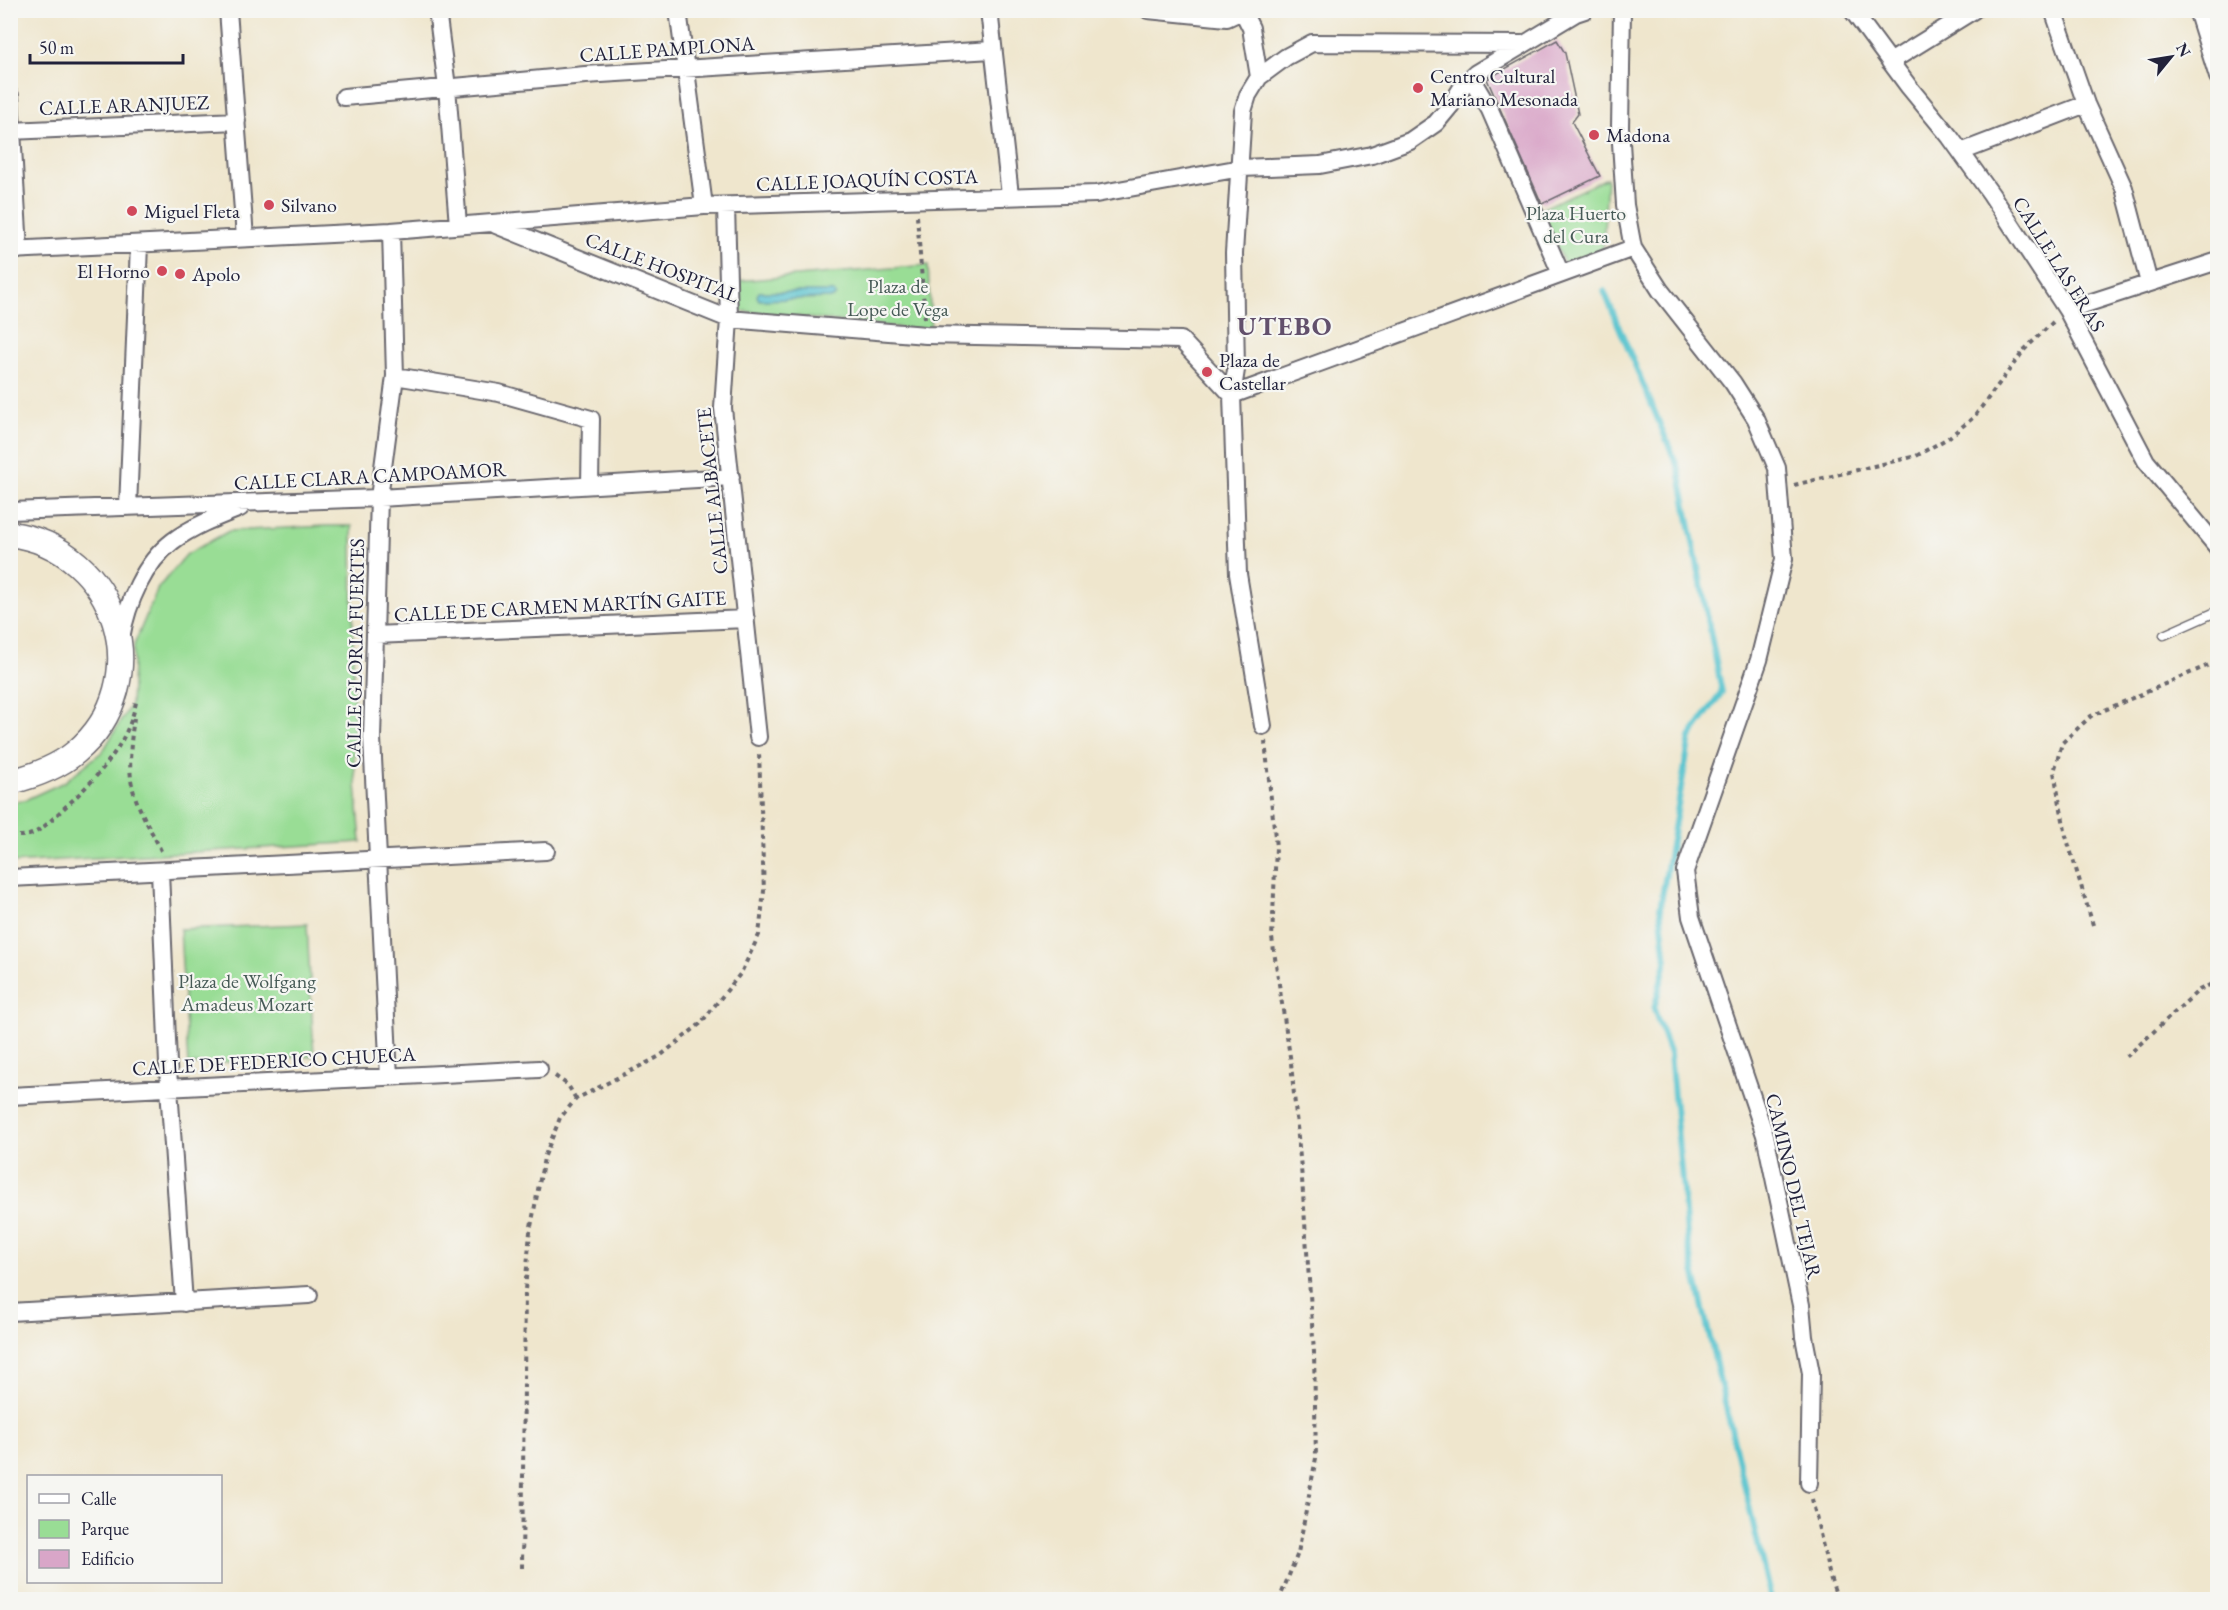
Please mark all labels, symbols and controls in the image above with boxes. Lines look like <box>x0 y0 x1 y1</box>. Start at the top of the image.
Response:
scale bar <box>30 27 183 65</box>
north arrow <box>2141 27 2201 87</box>
street label: CALLE PAMPLONA <box>579 30 756 68</box>
text: 50 m <box>39 36 74 59</box>
text: N <box>2171 39 2196 61</box>
place label: Centro Cultural Mariano Mesonada <box>1430 63 1578 112</box>
marker: Centro Cultural Mariano Mesonada <box>1411 81 1425 95</box>
street label: CALLE ARANJUEZ <box>39 89 209 121</box>
place label: Madona <box>1606 122 1670 148</box>
marker: Madona <box>1587 128 1601 142</box>
street label: CALLE JOAQUÍN COSTA <box>755 163 979 197</box>
street label: CALLE LAS ERAS <box>2007 191 2111 337</box>
place label: Silvano <box>281 192 337 218</box>
place label: Miguel Fleta <box>144 198 240 224</box>
marker: Silvano <box>262 198 276 212</box>
park label: Plaza Huerto del Cura <box>1526 200 1626 249</box>
marker: Miguel Fleta <box>125 204 139 218</box>
street label: CALLE HOSPITAL <box>581 226 743 308</box>
place label: El Horno <box>77 258 150 284</box>
place label: Apolo <box>191 261 241 287</box>
marker: El Horno <box>155 264 169 278</box>
marker: Apolo <box>173 267 187 281</box>
park label: Plaza de Lope de Vega <box>847 273 949 322</box>
district label: UTEBO <box>1237 309 1333 343</box>
place label: Plaza de Castellar <box>1219 347 1286 396</box>
marker: Plaza de Castellar <box>1200 365 1214 379</box>
street label: CALLE ALBACETE <box>690 406 734 576</box>
street label: CALLE CLARA CAMPOAMOR <box>233 456 507 496</box>
street label: CALLE GLORIA FUERTES <box>340 538 370 768</box>
street label: CALLE DE CARMEN MARTÍN GAITE <box>393 584 727 628</box>
park label: Plaza de Wolfgang Amadeus Mozart <box>178 968 316 1017</box>
street label: CALLE DE FEDERICO CHUECA <box>132 1041 417 1081</box>
street label: CAMINO DEL TEJAR <box>1760 1091 1828 1282</box>
legend <box>27 1475 222 1583</box>
text: Calle <box>81 1487 117 1510</box>
text: Parque <box>81 1517 129 1540</box>
text: Edificio <box>81 1547 134 1570</box>

